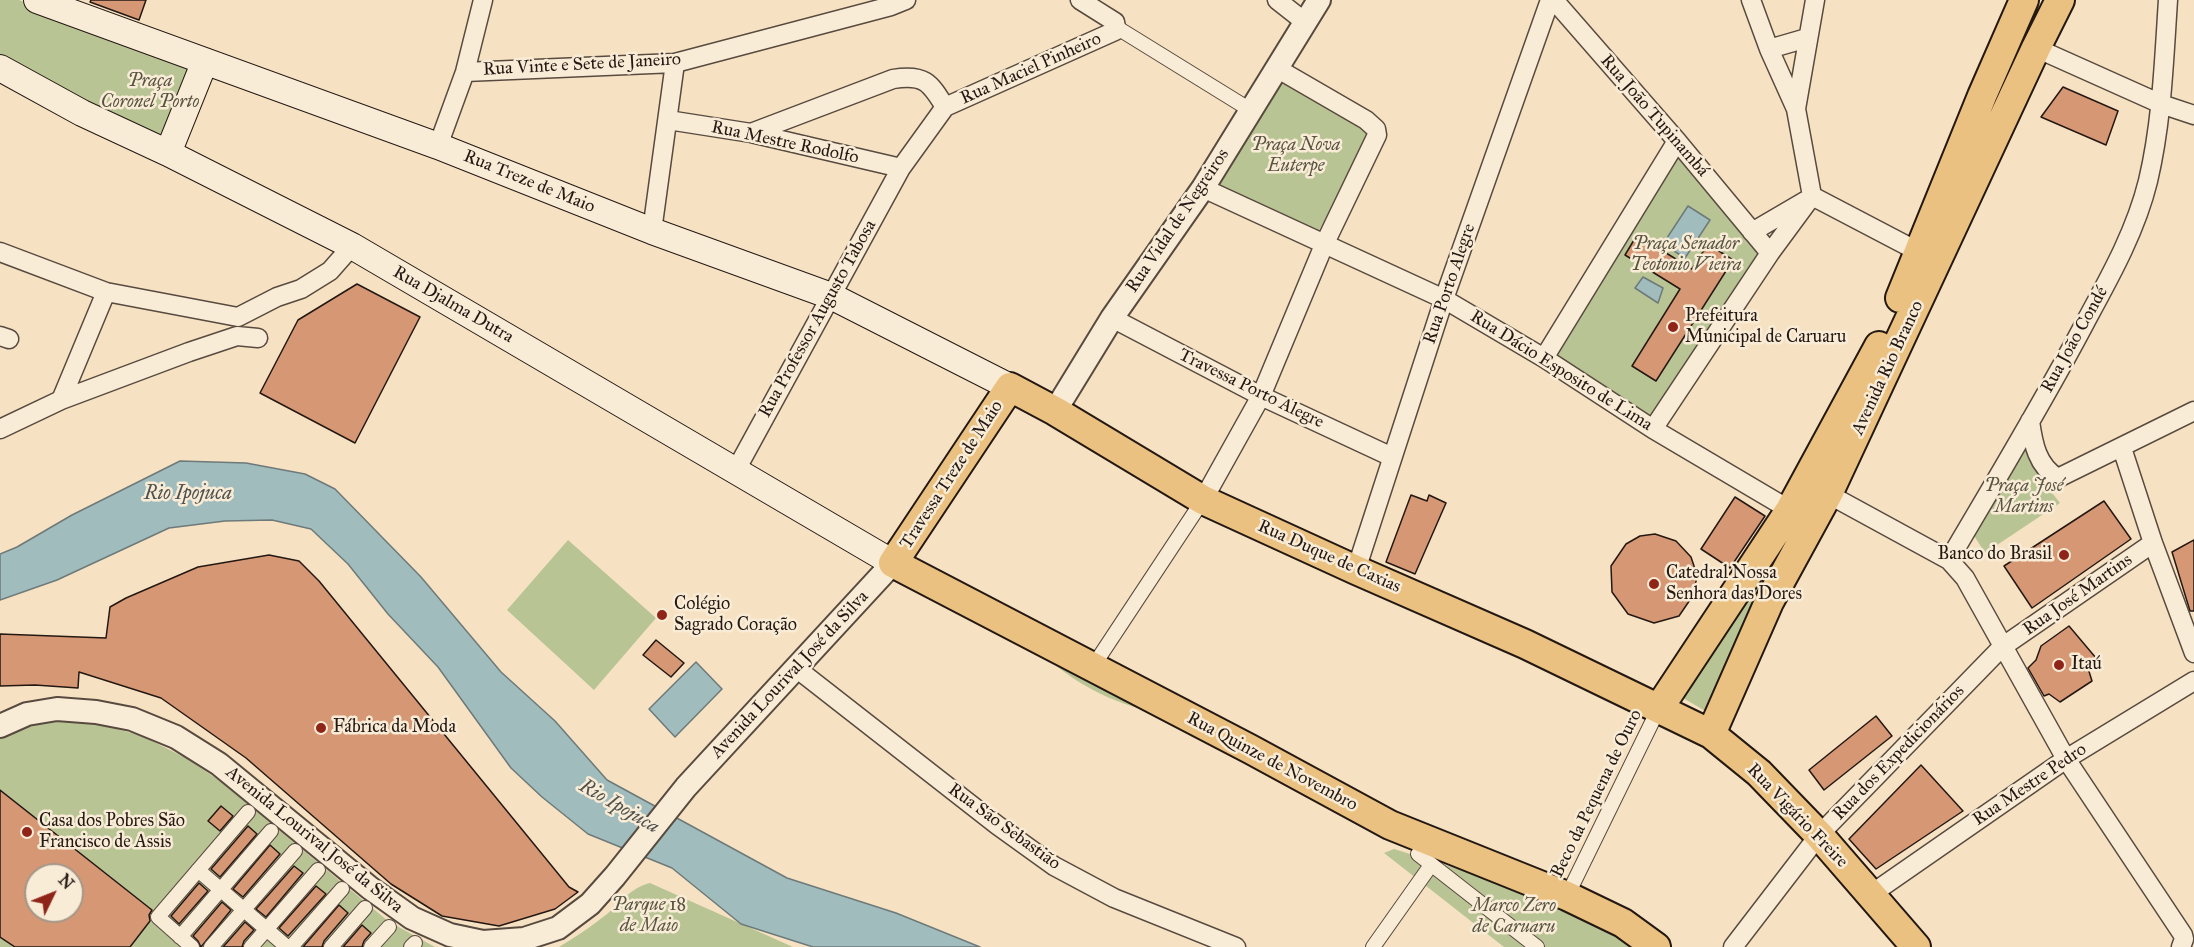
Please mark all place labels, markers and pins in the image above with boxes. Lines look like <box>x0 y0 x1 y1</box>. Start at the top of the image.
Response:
place label: Prefeitura Municipal de Caruaru <box>1685 306 1846 348</box>
marker: Prefeitura Municipal de Caruaru <box>1666 320 1680 334</box>
place label: Banco do Brasil <box>1937 544 2052 566</box>
marker: Banco do Brasil <box>2057 548 2071 562</box>
place label: Catedral Nossa Senhora das Dores <box>1666 563 1802 606</box>
marker: Catedral Nossa Senhora das Dores <box>1647 577 1661 591</box>
place label: Colégio Sagrado Coração <box>674 594 797 636</box>
marker: Colégio Sagrado Coração <box>655 608 669 622</box>
place label: Itaú <box>2071 654 2102 676</box>
marker: Itaú <box>2052 658 2066 672</box>
place label: Fábrica da Moda <box>333 717 456 739</box>
marker: Fábrica da Moda <box>314 721 328 735</box>
place label: Casa dos Pobres São Francisco de Assis <box>39 811 185 854</box>
marker: Casa dos Pobres São Francisco de Assis <box>20 825 34 839</box>

